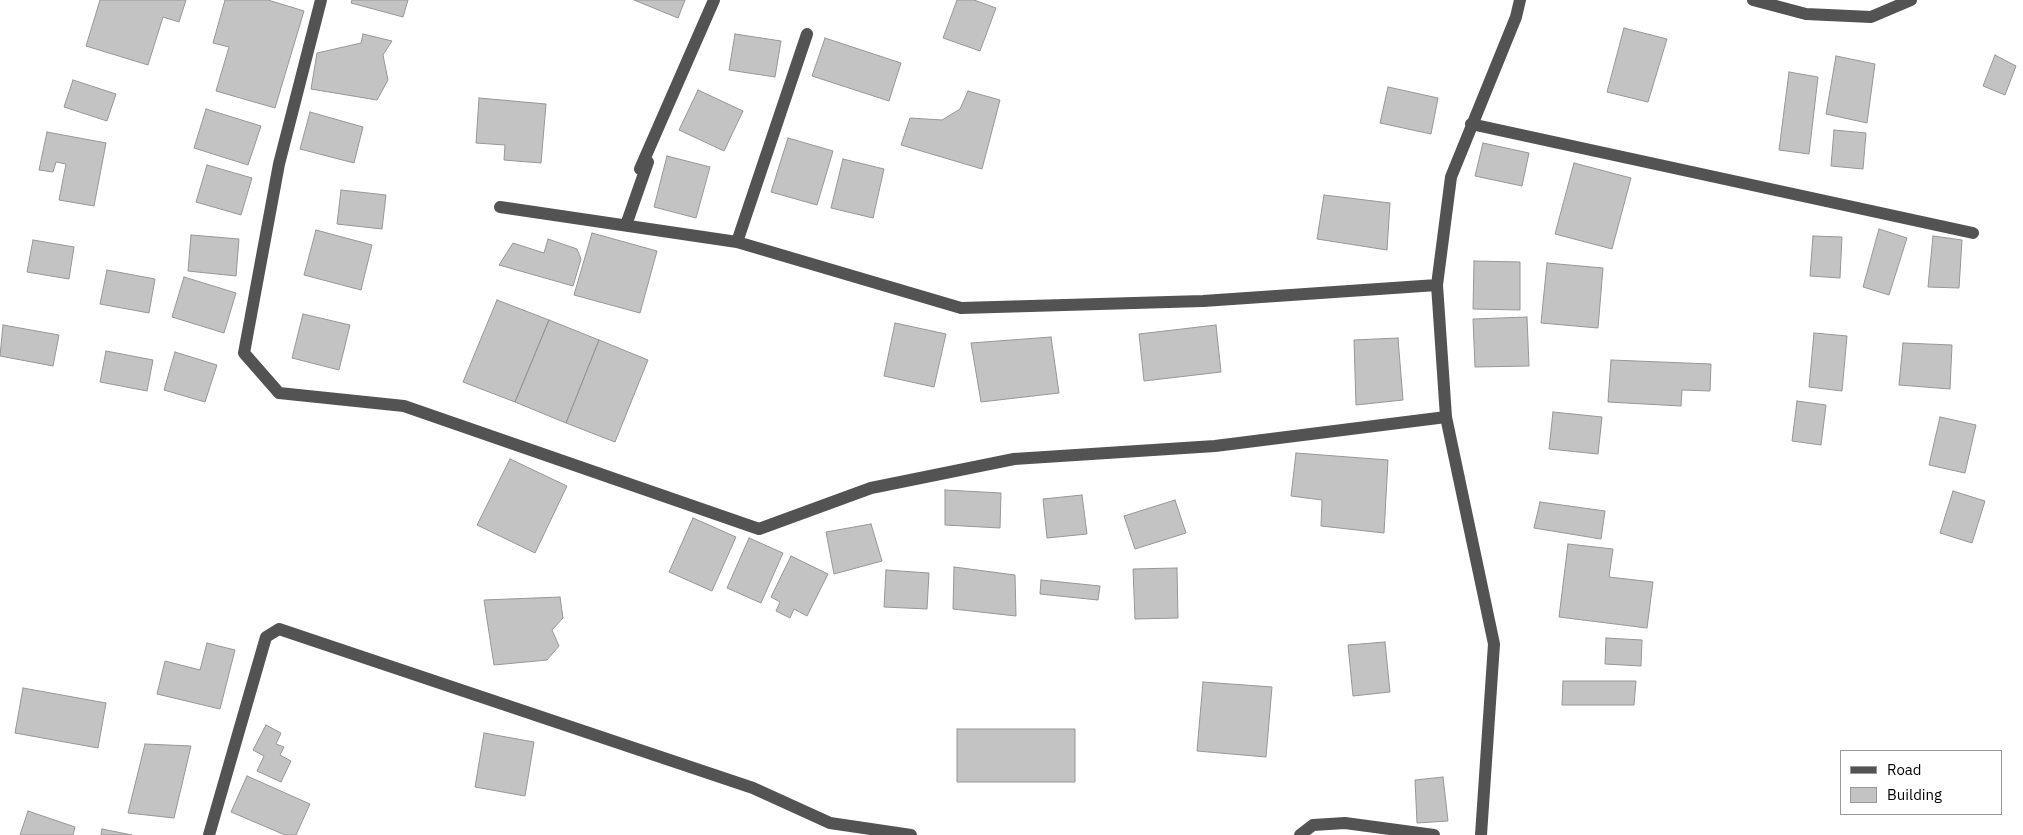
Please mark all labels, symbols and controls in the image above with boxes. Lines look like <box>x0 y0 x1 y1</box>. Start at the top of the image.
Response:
legend <box>1840 750 2003 815</box>
text: Road <box>1887 760 1922 779</box>
text: Building <box>1887 785 1942 804</box>

